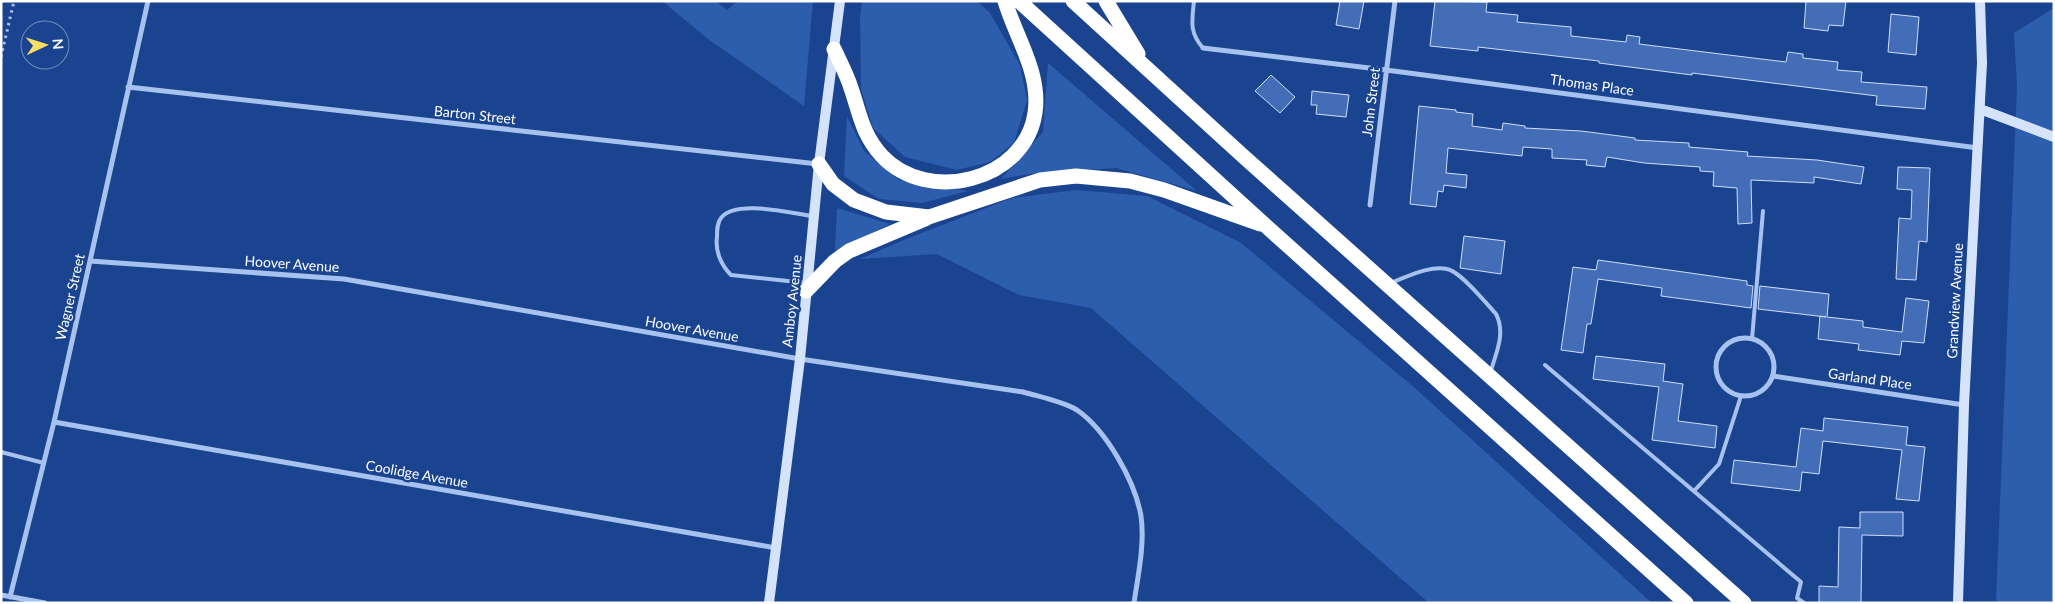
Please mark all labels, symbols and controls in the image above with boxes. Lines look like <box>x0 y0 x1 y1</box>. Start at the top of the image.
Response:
north arrow <box>20 20 70 70</box>
text: N <box>50 38 67 50</box>
street label: John Street <box>1358 66 1383 138</box>
street label: Thomas Place <box>1549 70 1635 99</box>
street label: Barton Street <box>433 102 517 127</box>
street label: Grandview Avenue <box>1943 243 1966 359</box>
street label: Wagner Street <box>51 252 88 342</box>
street label: Hoover Avenue <box>244 252 340 275</box>
street label: Amboy Avenue <box>778 254 805 348</box>
street label: Hoover Avenue <box>644 312 740 345</box>
street label: Garland Place <box>1827 364 1913 393</box>
street label: Coolidge Avenue <box>365 456 470 491</box>

